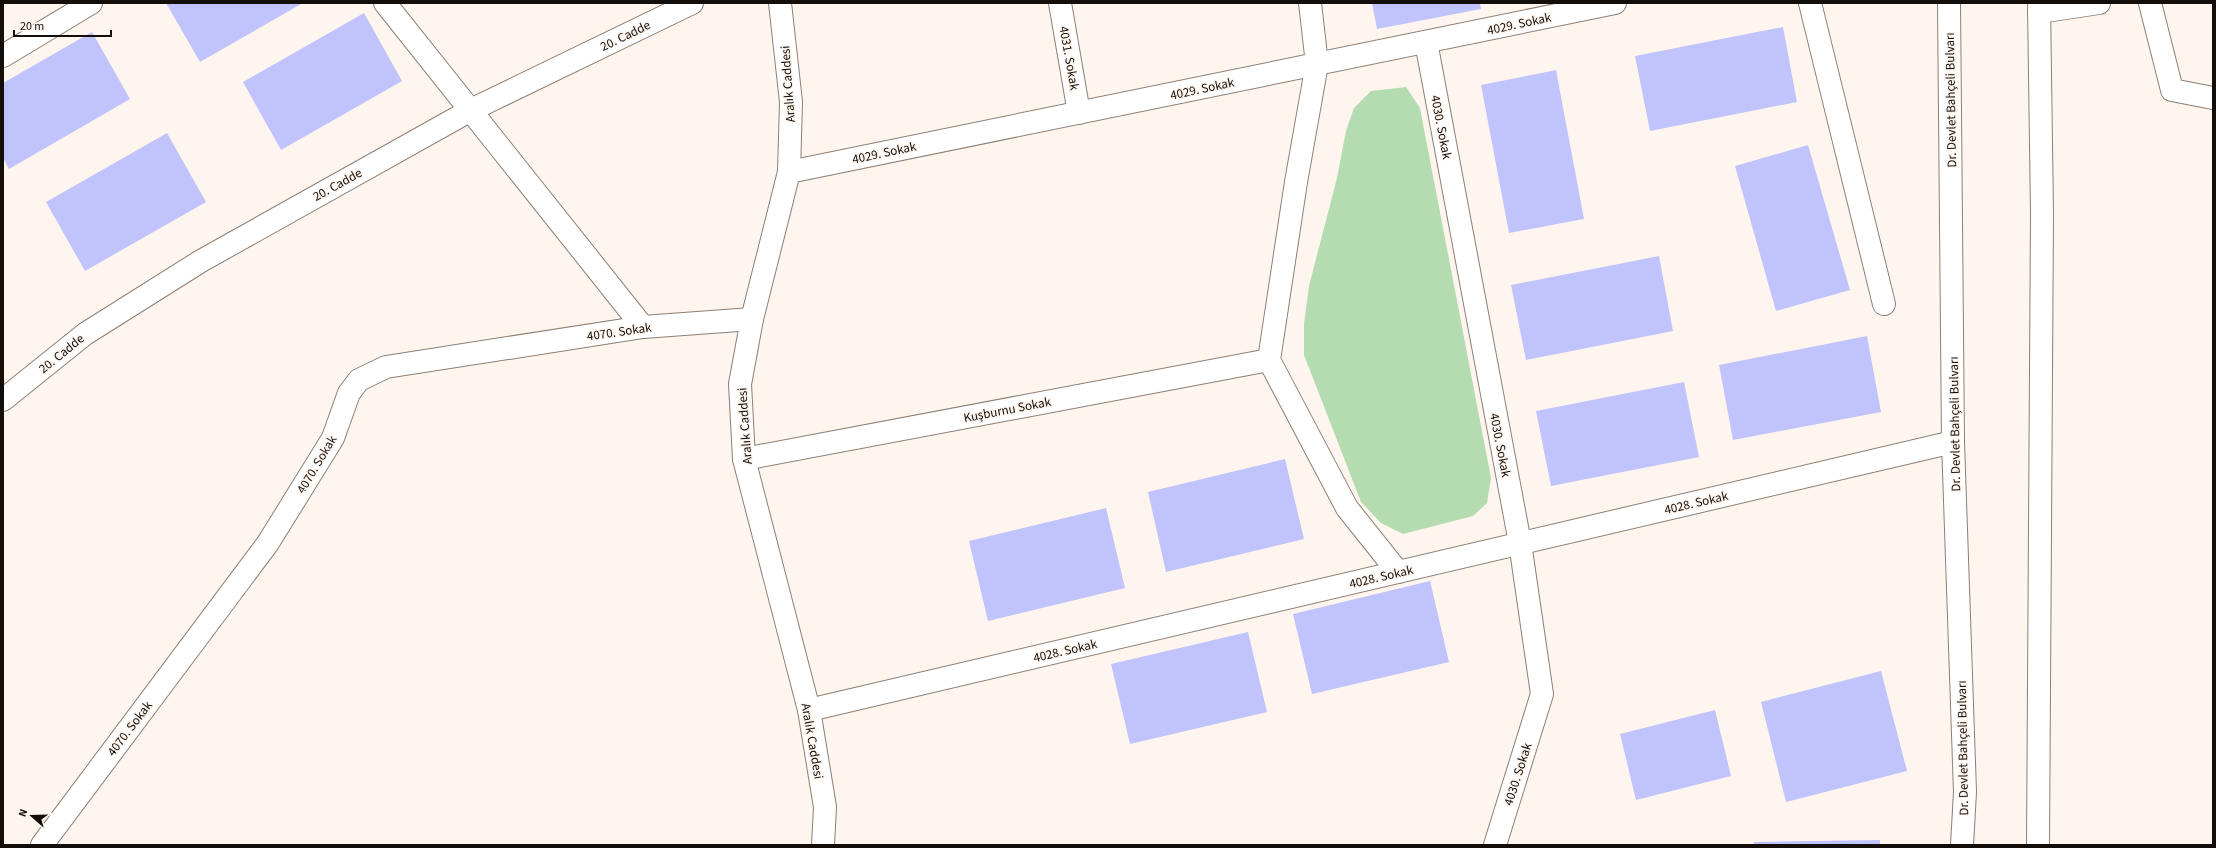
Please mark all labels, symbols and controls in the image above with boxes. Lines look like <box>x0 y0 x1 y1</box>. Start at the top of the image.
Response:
street label: 4029. Sokak <box>1486 8 1553 40</box>
scale bar <box>14 12 111 38</box>
street label: 20. Cadde <box>597 16 653 56</box>
text: 20 m <box>20 18 44 35</box>
street label: 4031. Sokak <box>1055 25 1084 92</box>
street label: Dr. Devlet Bahçeli Bulvarı <box>1941 32 1961 168</box>
street label: Aralık Caddesi <box>776 45 800 123</box>
street label: 4029. Sokak <box>1169 73 1236 105</box>
street label: 4030. Sokak <box>1426 94 1456 161</box>
street label: 4029. Sokak <box>851 137 918 169</box>
street label: 20. Cadde <box>310 164 365 206</box>
street label: 4070. Sokak <box>586 318 653 345</box>
street label: 20. Cadde <box>35 330 88 378</box>
street label: Dr. Devlet Bahçeli Bulvarı <box>1945 356 1965 492</box>
street label: Aralık Caddesi <box>733 387 757 465</box>
street label: Kuşburnu Sokak <box>962 393 1053 427</box>
street label: 4030. Sokak <box>1485 412 1515 479</box>
street label: 4070. Sokak <box>292 432 342 497</box>
street label: 4028. Sokak <box>1663 487 1730 519</box>
street label: 4028. Sokak <box>1348 561 1415 593</box>
street label: 4028. Sokak <box>1032 635 1099 667</box>
street label: Dr. Devlet Bahçeli Bulvarı <box>1953 680 1973 816</box>
street label: 4070. Sokak <box>103 697 157 760</box>
street label: Aralık Caddesi <box>796 702 828 781</box>
street label: 4030. Sokak <box>1499 740 1537 808</box>
north arrow <box>12 796 52 836</box>
text: N <box>15 807 31 819</box>

